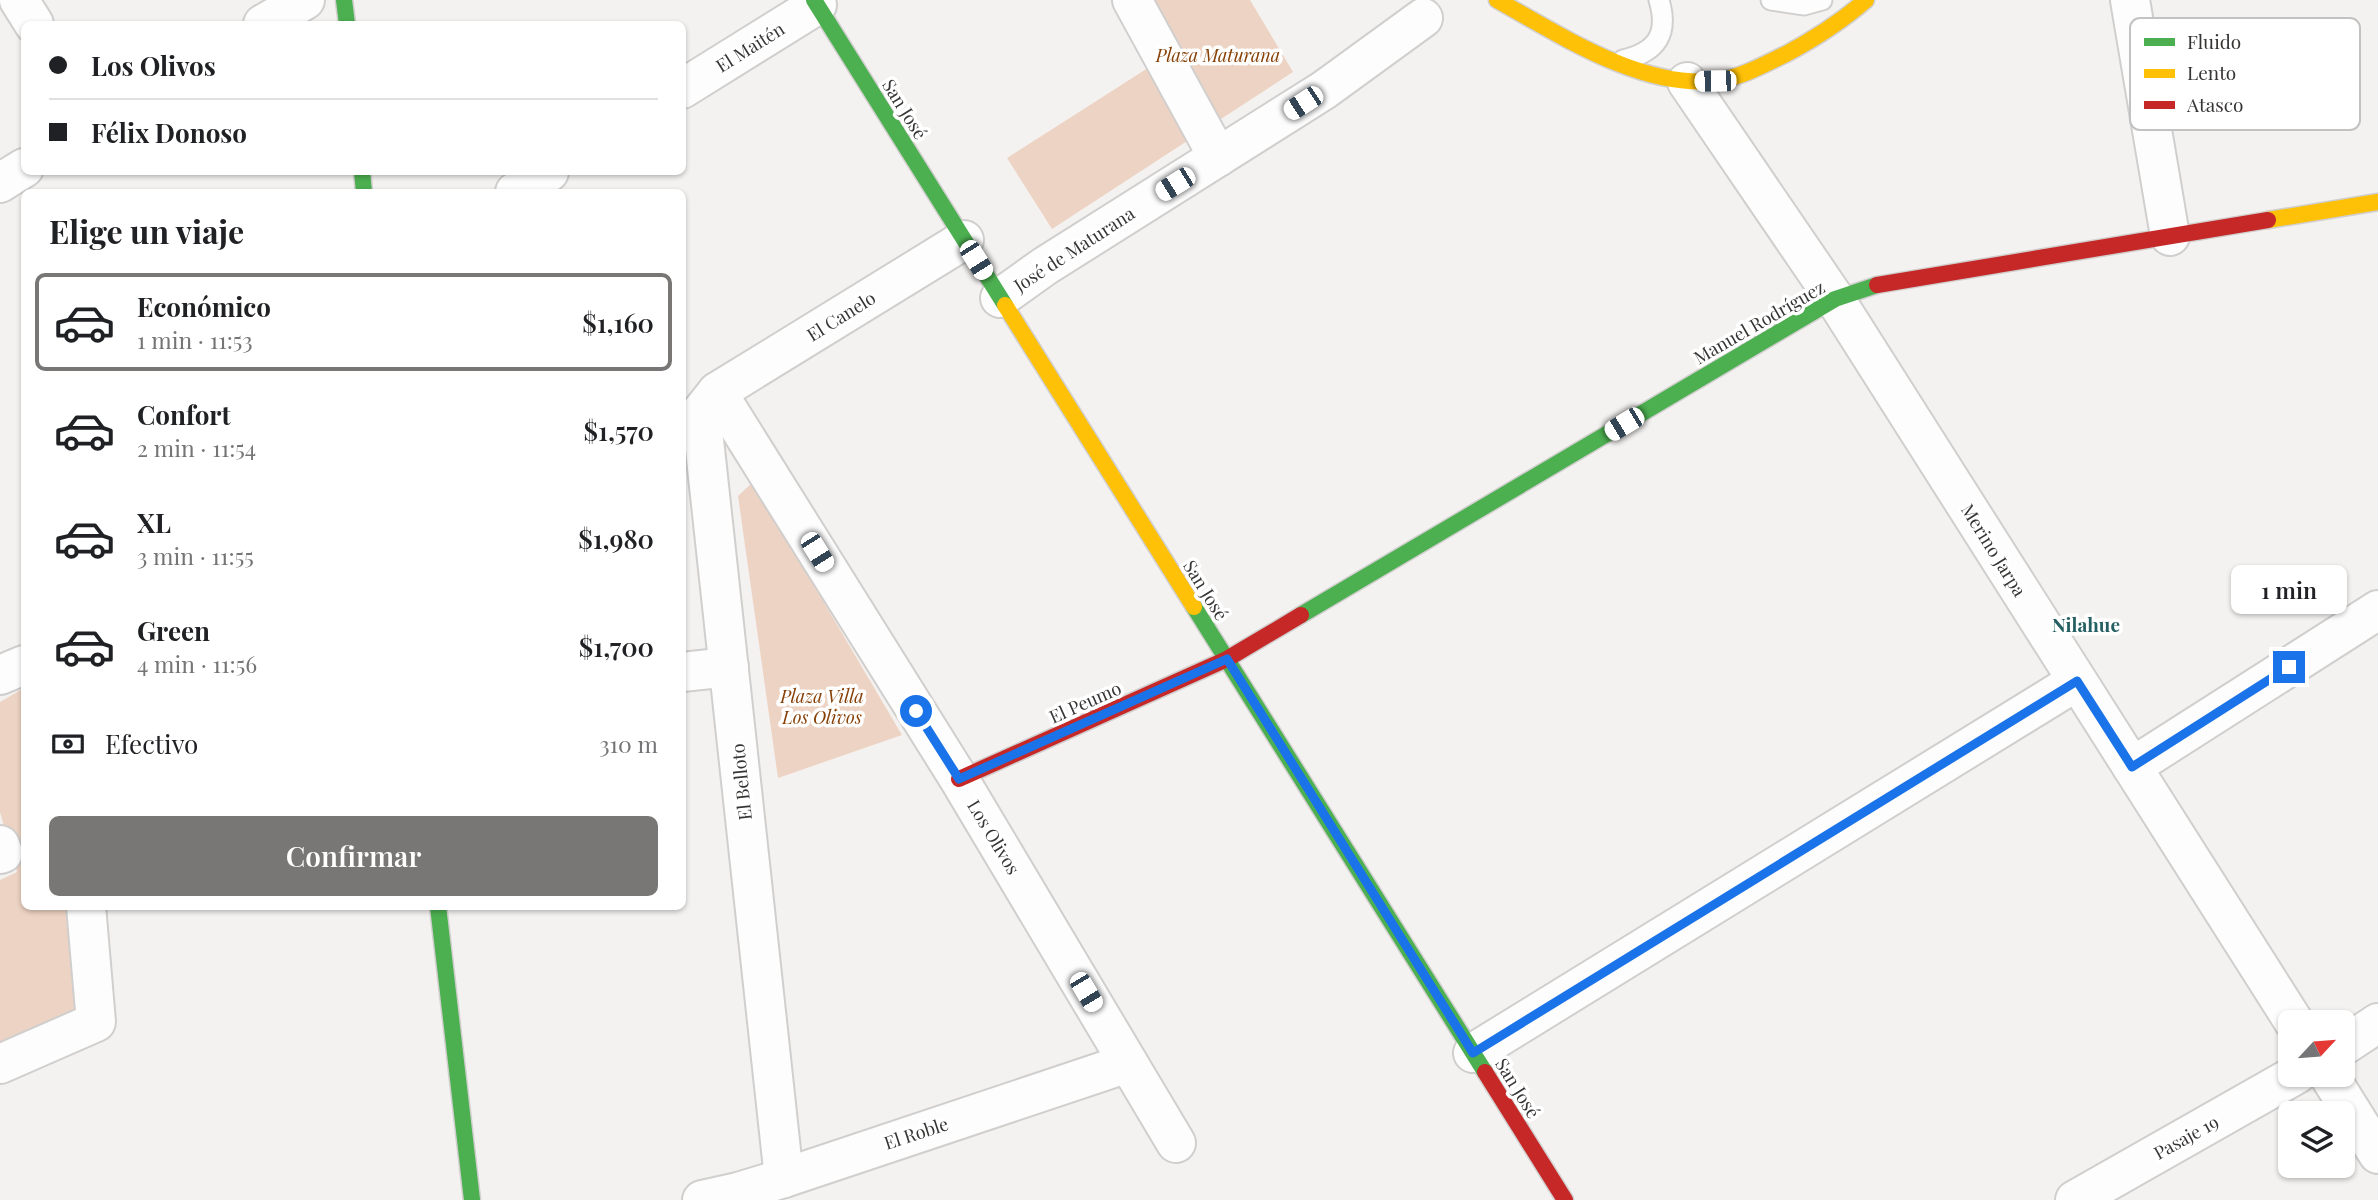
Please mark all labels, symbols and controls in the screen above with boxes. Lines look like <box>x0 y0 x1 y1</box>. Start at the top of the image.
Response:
street label: El Maitén <box>711 16 789 77</box>
legend <box>2130 18 2360 130</box>
text: Fluido <box>2187 28 2241 54</box>
park label: Plaza Maturana <box>1155 43 1280 67</box>
text: Los Olivos <box>91 48 216 83</box>
text: Lento <box>2187 59 2236 85</box>
car <box>1694 70 1737 92</box>
street label: San José <box>877 74 933 144</box>
car <box>1280 83 1327 123</box>
text: Atasco <box>2186 91 2243 117</box>
text: Félix Donoso <box>91 115 247 150</box>
car <box>1152 164 1199 204</box>
street label: José de Maturana <box>1008 201 1139 298</box>
text: Elige un viaje <box>49 209 244 252</box>
car <box>956 237 997 283</box>
street label: Manuel Rodríguez <box>1689 275 1829 369</box>
street label: El Canelo <box>802 285 880 346</box>
text: Económico <box>137 289 271 324</box>
icon: car <box>53 291 116 354</box>
text: $1,160 <box>582 305 654 340</box>
text: 1 min · 11:53 <box>137 324 253 355</box>
text: Confort <box>137 397 231 432</box>
icon: car <box>53 399 116 462</box>
car <box>1601 404 1648 444</box>
text: $1,570 <box>584 413 654 448</box>
text: 2 min · 11:54 <box>137 432 256 463</box>
street label: Merino Jarpa <box>1956 499 2032 601</box>
text: XL <box>137 505 171 540</box>
icon: car <box>53 507 116 570</box>
text: $1,980 <box>578 521 654 556</box>
car <box>797 529 838 575</box>
text: 3 min · 11:55 <box>137 540 254 571</box>
street label: San José <box>1178 555 1234 625</box>
callout: 1 min <box>2231 566 2347 614</box>
text: 1 min <box>2261 574 2317 605</box>
district label: Nilahue <box>2052 611 2120 637</box>
text: Green <box>137 613 210 648</box>
icon: car <box>53 615 116 678</box>
text: $1,700 <box>579 629 654 664</box>
text: 4 min · 11:56 <box>137 648 257 679</box>
route end <box>2273 651 2305 683</box>
street label: El Peumo <box>1045 675 1125 728</box>
park label: Plaza Villa Los Olivos <box>779 684 864 729</box>
route start <box>900 695 932 727</box>
icon: cash <box>49 725 87 763</box>
text: Efectivo <box>105 726 198 761</box>
text: 310 m <box>599 728 658 759</box>
street label: El Belloto <box>725 742 757 822</box>
street label: Los Olivos <box>962 795 1026 879</box>
button: Confirmar <box>49 816 658 896</box>
car <box>1067 969 1106 1015</box>
north arrow <box>2278 1010 2356 1087</box>
map controls <box>2278 1010 2355 1178</box>
street label: San José <box>1490 1053 1546 1123</box>
button: layers <box>2278 1101 2355 1178</box>
street label: Pasaje 19 <box>2149 1109 2223 1165</box>
street label: El Roble <box>881 1111 951 1155</box>

